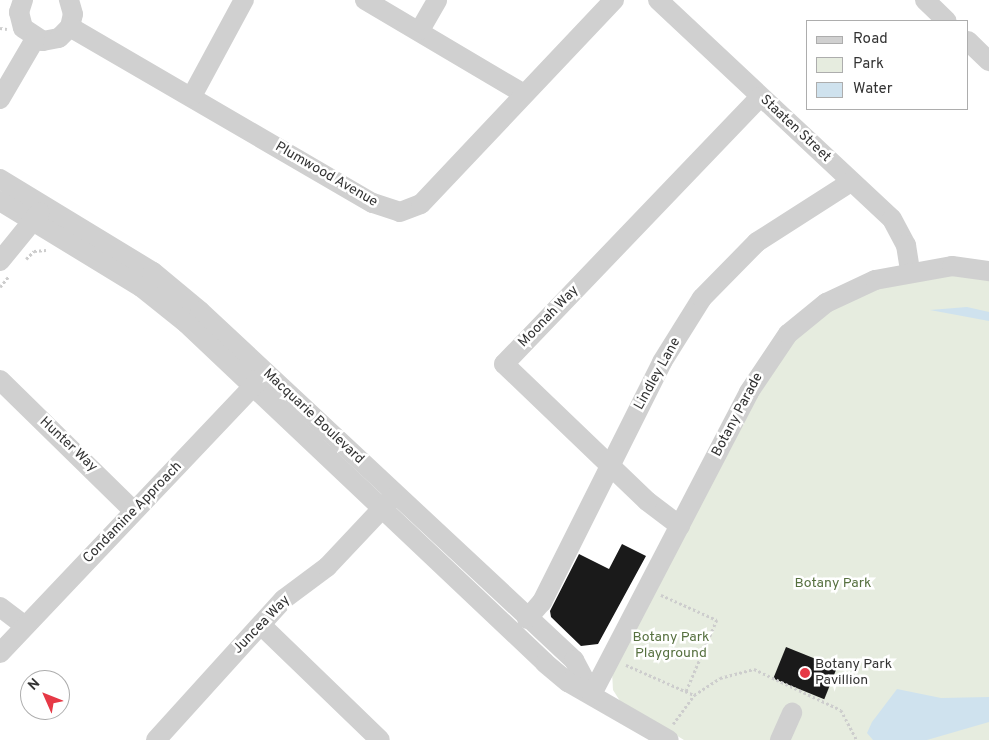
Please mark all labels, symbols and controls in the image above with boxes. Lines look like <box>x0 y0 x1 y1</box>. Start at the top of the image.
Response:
legend <box>806 20 969 110</box>
text: Road <box>853 30 888 49</box>
text: Park <box>853 55 884 74</box>
text: Water <box>853 80 892 99</box>
street label: Staaten Street <box>756 92 834 166</box>
street label: Plumwood Avenue <box>272 139 380 211</box>
street label: Moonah Way <box>515 282 583 352</box>
street label: Lindley Lane <box>631 335 685 413</box>
street label: Macquarie Boulevard <box>259 366 367 468</box>
street label: Botany Parade <box>709 370 767 460</box>
street label: Hunter Way <box>36 414 100 476</box>
street label: Condamine Approach <box>80 458 186 568</box>
park label: Botany Park <box>794 576 872 592</box>
street label: Juncea Way <box>230 592 294 658</box>
park label: Botany Park Playground <box>632 630 710 662</box>
place label: Botany Park Pavillion <box>815 657 892 690</box>
marker: Botany Park Pavillion <box>799 667 811 679</box>
north arrow <box>20 670 70 720</box>
text: N <box>25 675 44 694</box>

